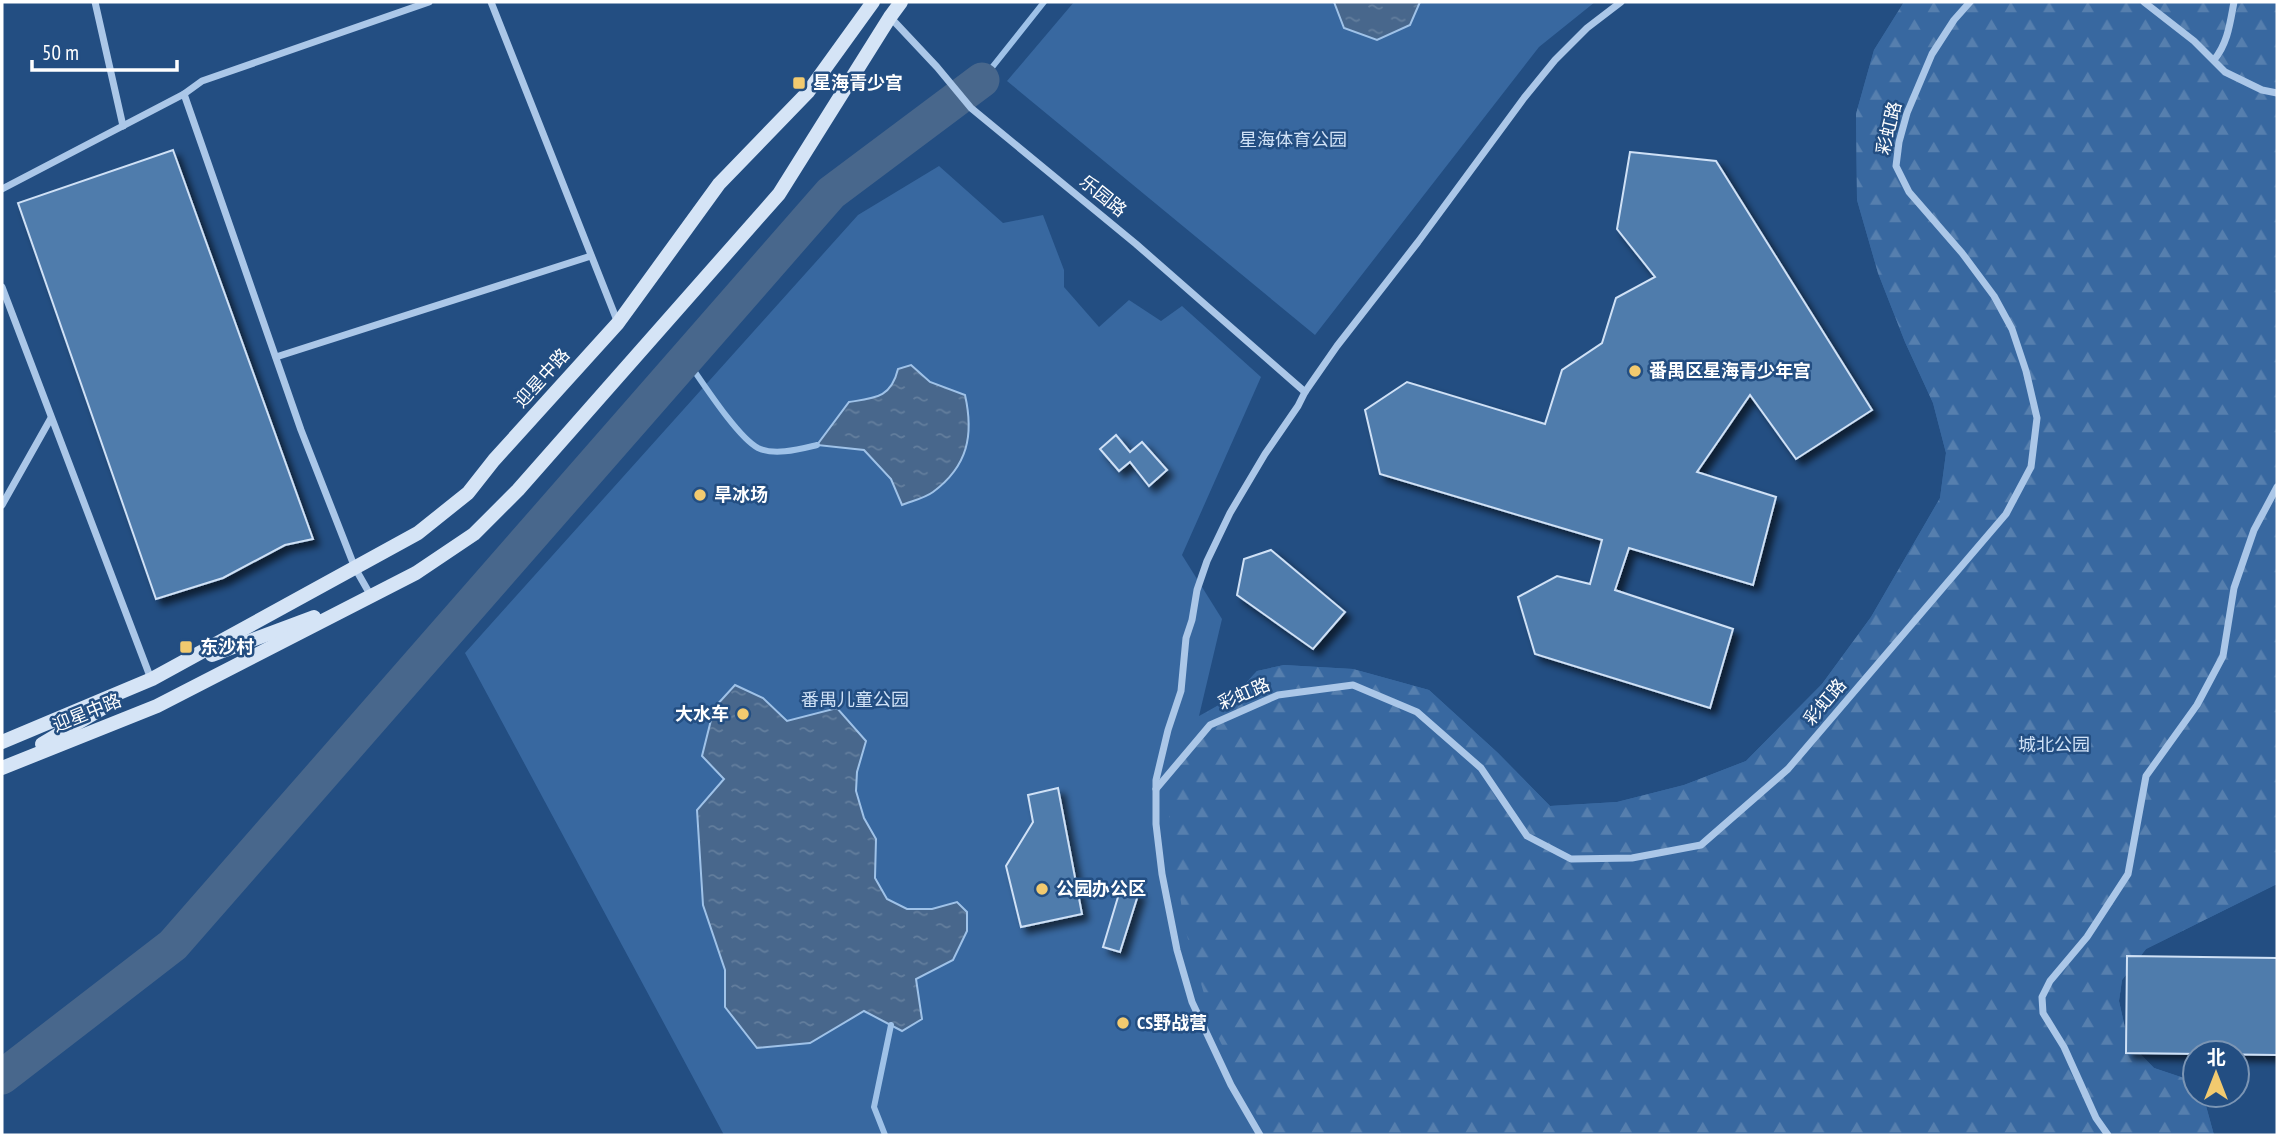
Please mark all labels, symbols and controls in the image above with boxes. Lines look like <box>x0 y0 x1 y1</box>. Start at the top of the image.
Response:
scale bar <box>32 28 177 72</box>
text: 50 m <box>42 39 79 66</box>
place label: 星海青少宫 <box>813 71 903 94</box>
marker: 星海青少宫 <box>791 75 807 91</box>
street label: 彩虹路 <box>1871 99 1906 157</box>
park label: 星海体育公园 <box>1239 128 1347 151</box>
street label: 乐园路 <box>1075 170 1132 222</box>
street label: 迎星中路 <box>509 343 574 412</box>
place label: 番禺区星海青少年宫 <box>1649 359 1811 382</box>
marker: 番禺区星海青少年宫 <box>1627 363 1643 379</box>
place label: 旱冰场 <box>714 483 768 506</box>
marker: 旱冰场 <box>692 487 708 503</box>
place label: 东沙村 <box>200 635 254 658</box>
marker: 东沙村 <box>178 639 194 655</box>
street label: 彩虹路 <box>1214 672 1273 715</box>
street label: 彩虹路 <box>1798 674 1851 730</box>
street label: 迎星中路 <box>49 688 124 737</box>
park label: 番禺儿童公园 <box>801 688 909 711</box>
place label: 大水车 <box>675 702 729 725</box>
marker: 大水车 <box>735 706 751 722</box>
park label: 城北公园 <box>2018 733 2090 756</box>
place label: 公园办公区 <box>1056 877 1146 900</box>
marker: 公园办公区 <box>1034 881 1050 897</box>
place label: CS野战营 <box>1137 1011 1207 1034</box>
marker: CS野战营 <box>1115 1015 1131 1031</box>
north arrow <box>2181 1039 2251 1109</box>
text: 北 <box>2206 1045 2226 1069</box>

